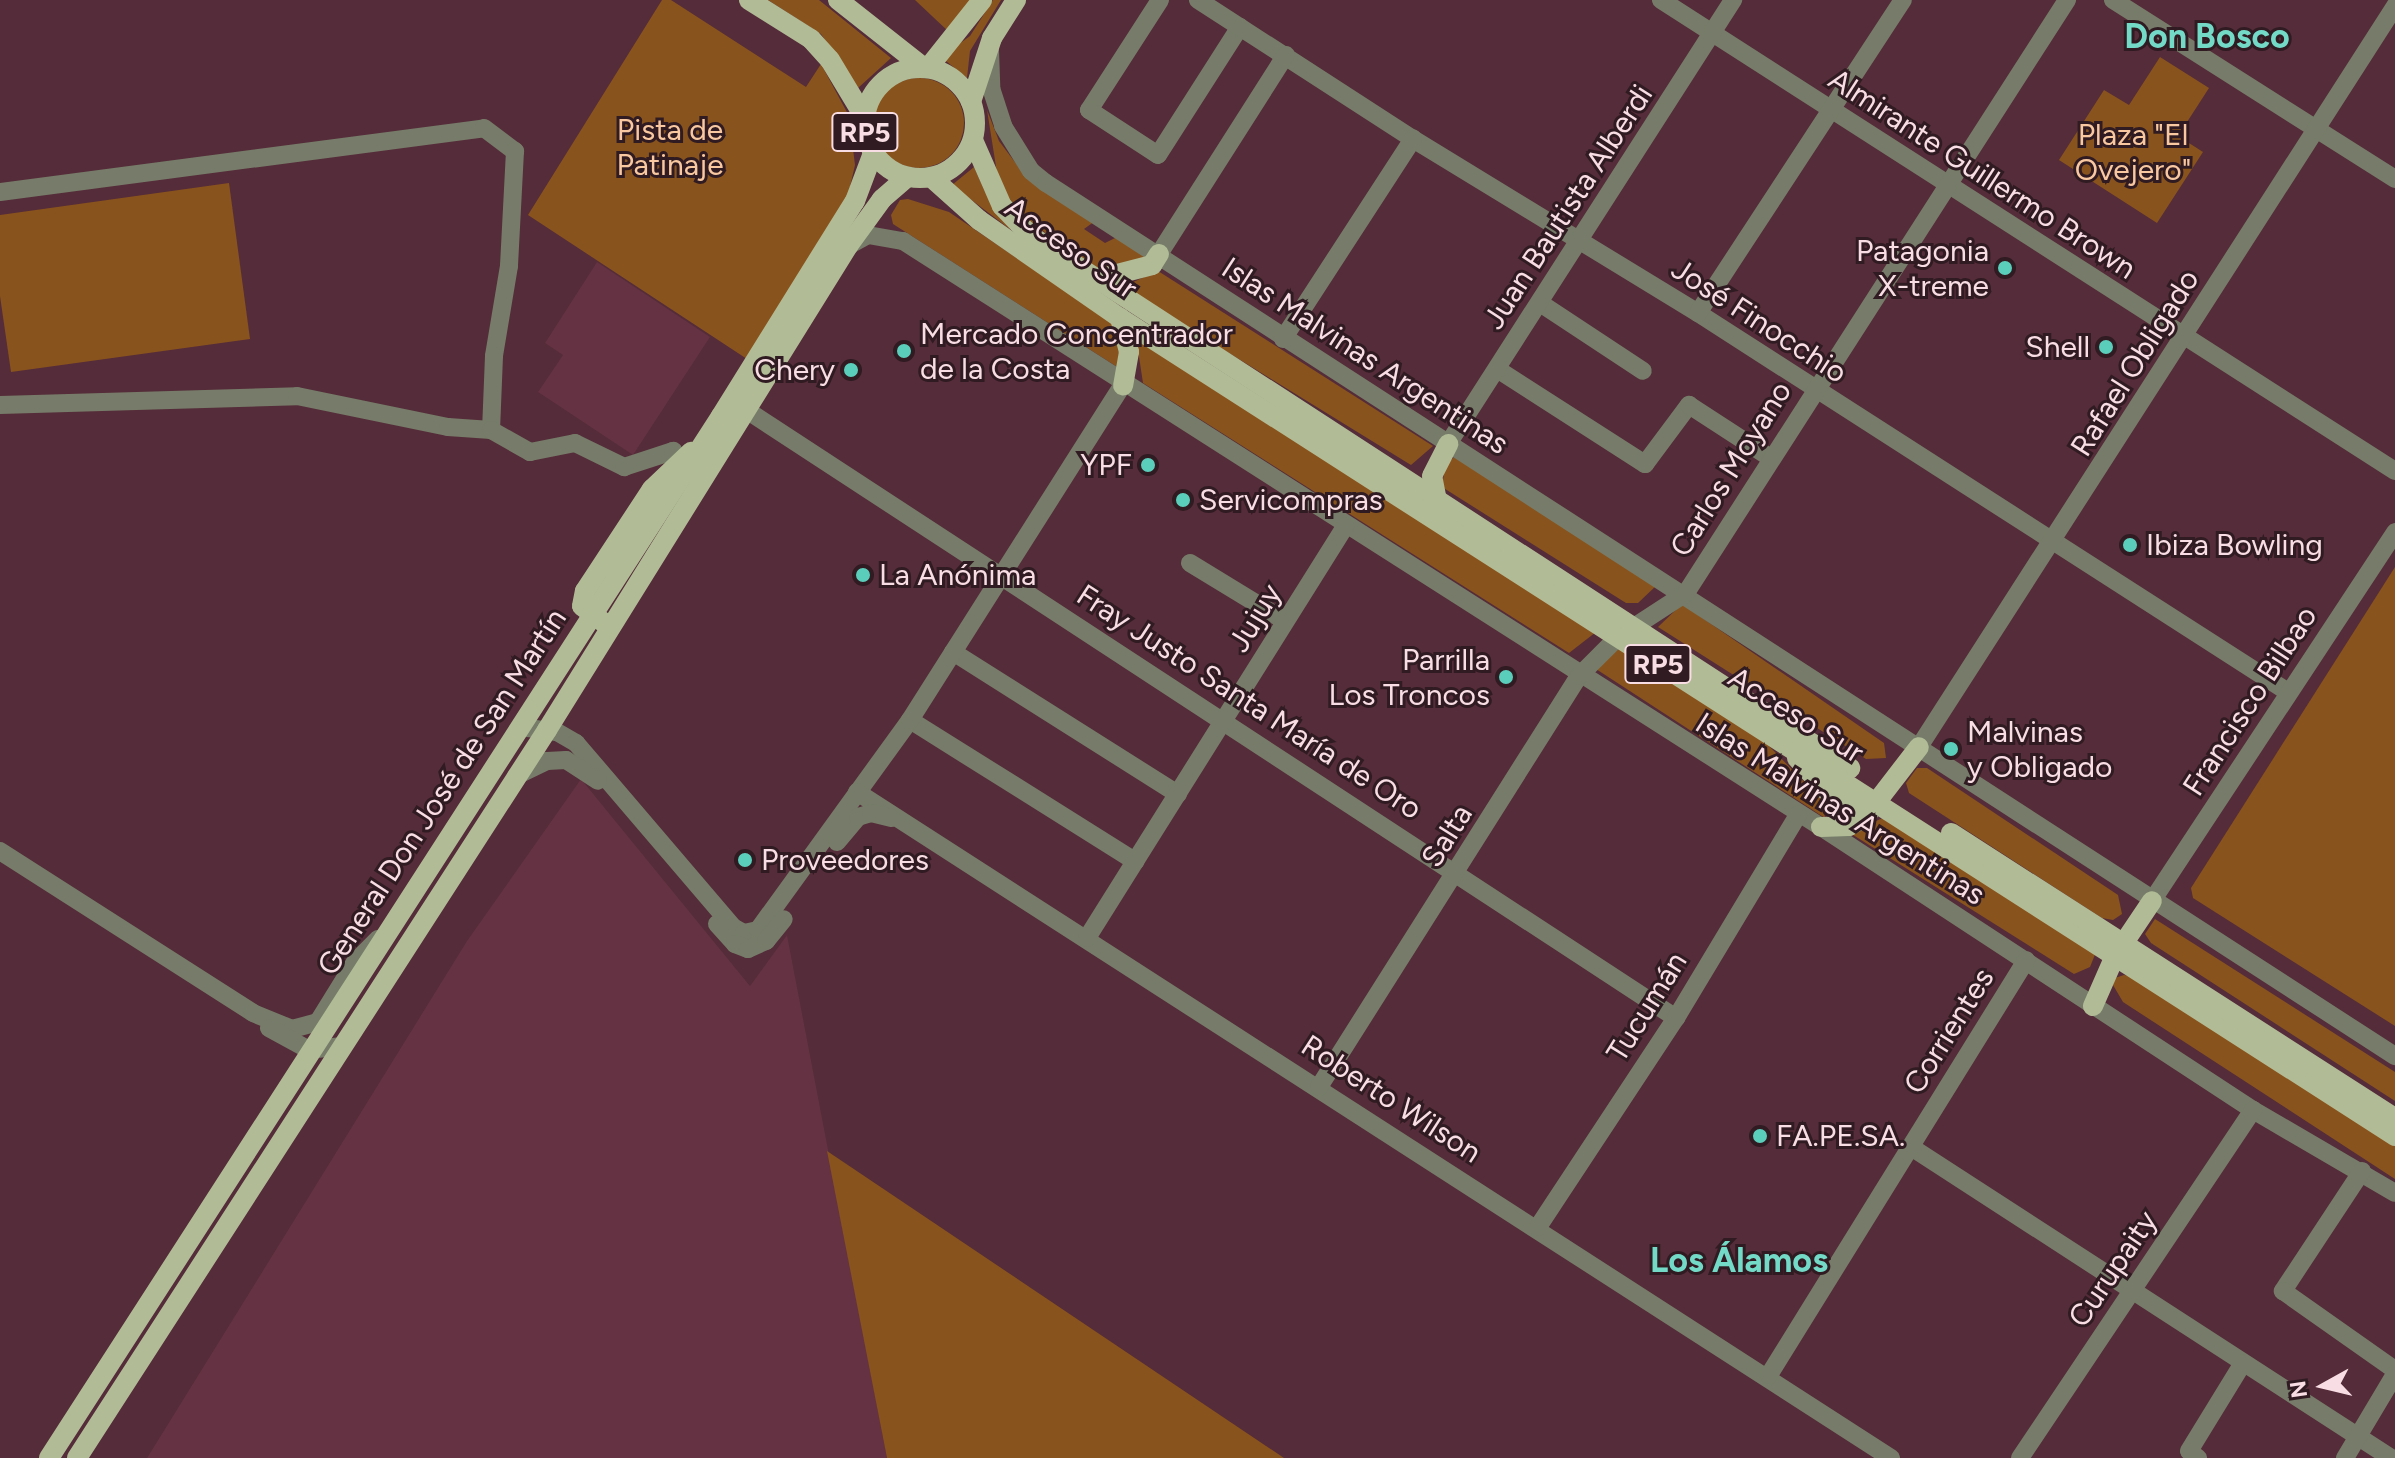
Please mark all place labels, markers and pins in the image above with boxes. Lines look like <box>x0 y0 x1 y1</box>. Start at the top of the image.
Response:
place label: Patagonia X-treme <box>1856 233 1989 304</box>
marker: Patagonia X-treme <box>1996 259 2014 277</box>
place label: Mercado Concentrador de la Costa <box>920 316 1233 386</box>
place label: Shell <box>2025 329 2090 365</box>
marker: Shell <box>2097 338 2115 356</box>
marker: Mercado Concentrador de la Costa <box>895 342 913 360</box>
place label: Chery <box>754 352 835 388</box>
marker: Chery <box>842 361 860 379</box>
place label: YPF <box>1080 447 1132 483</box>
marker: YPF <box>1139 456 1157 474</box>
place label: Servicompras <box>1199 482 1383 518</box>
marker: Servicompras <box>1174 491 1192 509</box>
place label: Ibiza Bowling <box>2146 527 2323 563</box>
marker: Ibiza Bowling <box>2121 536 2139 554</box>
place label: La Anónima <box>879 557 1036 593</box>
marker: La Anónima <box>854 566 872 584</box>
place label: Parrilla Los Troncos <box>1329 642 1490 712</box>
marker: Parrilla Los Troncos <box>1497 668 1515 686</box>
place label: Malvinas y Obligado <box>1967 714 2112 784</box>
marker: Malvinas y Obligado <box>1942 740 1960 758</box>
place label: Proveedores <box>761 842 929 878</box>
marker: Proveedores <box>736 851 754 869</box>
place label: FA.PE.SA. <box>1776 1118 1905 1154</box>
marker: FA.PE.SA. <box>1751 1127 1769 1145</box>

